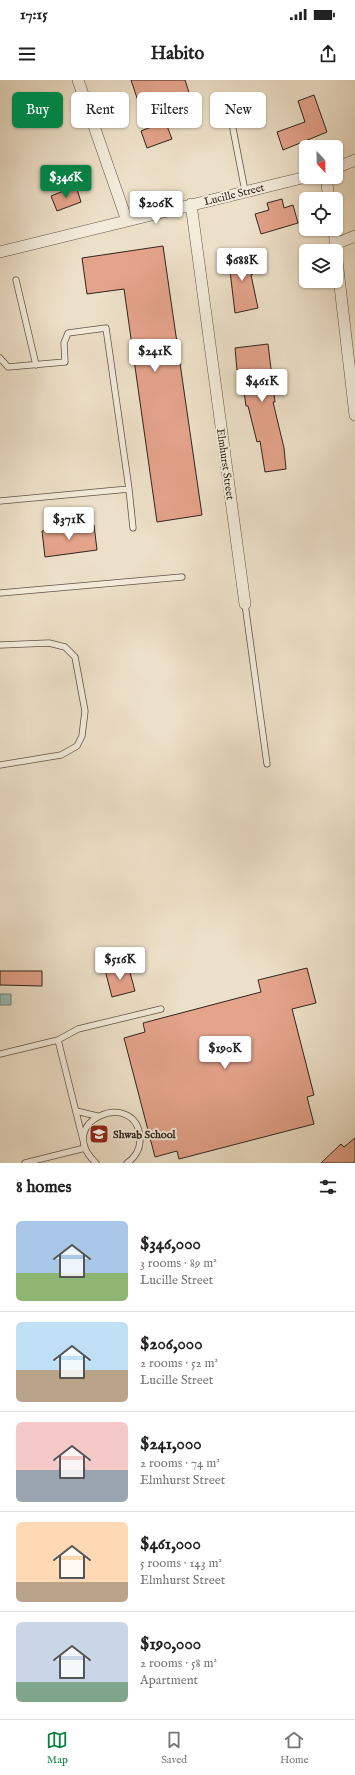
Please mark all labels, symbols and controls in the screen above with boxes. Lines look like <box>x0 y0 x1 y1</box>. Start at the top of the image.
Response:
text: 17:15 <box>20 5 48 24</box>
icon: menu <box>16 43 38 65</box>
text: Habito <box>151 43 204 66</box>
icon: share <box>317 43 339 65</box>
chip: Buy <box>12 92 63 128</box>
chip: Rent <box>71 92 129 128</box>
chip: Filters <box>137 92 202 128</box>
chip: New <box>210 92 266 128</box>
north arrow <box>299 140 343 184</box>
map controls <box>299 140 343 288</box>
pin: $346K <box>38 165 94 199</box>
text: $346K <box>49 169 83 186</box>
street label: Lucille Street <box>202 181 266 209</box>
pin: $206K <box>128 191 184 225</box>
button: locate <box>299 192 343 236</box>
text: $206K <box>139 195 173 212</box>
button: layers <box>299 244 343 288</box>
pin: $688K <box>214 248 270 282</box>
text: $688K <box>226 252 258 269</box>
pin: $241K <box>127 339 183 373</box>
text: $241K <box>138 343 172 360</box>
pin: $461K <box>234 369 290 403</box>
text: $461K <box>245 373 279 390</box>
street label: Elmhurst Street <box>213 427 237 501</box>
pin: $371K <box>41 507 97 541</box>
text: $371K <box>53 511 85 528</box>
pin: $516K <box>92 947 148 981</box>
text: $516K <box>104 951 136 968</box>
pin: $190K <box>197 1036 253 1070</box>
text: $190K <box>208 1040 242 1057</box>
school or university icon: Shwab School <box>88 1123 110 1145</box>
place label: Shwab School <box>113 1128 177 1142</box>
icon: filters <box>317 1176 339 1198</box>
text: 8 homes <box>16 1177 71 1198</box>
text: $346,000 <box>140 1234 201 1255</box>
icon: home <box>48 1237 96 1285</box>
text: 3 rooms · 89 m² <box>140 1255 217 1272</box>
text: Lucille Street <box>140 1272 213 1289</box>
text: $206,000 <box>140 1334 203 1355</box>
icon: home <box>48 1338 96 1386</box>
text: 2 rooms · 52 m² <box>140 1355 218 1372</box>
text: Lucille Street <box>140 1372 213 1389</box>
text: $241,000 <box>140 1434 202 1455</box>
icon: home <box>48 1438 96 1486</box>
text: 2 rooms · 74 m² <box>140 1455 220 1472</box>
text: Elmhurst Street <box>140 1472 225 1489</box>
text: $461,000 <box>140 1534 201 1555</box>
icon: home <box>48 1538 96 1586</box>
text: 5 rooms · 143 m² <box>140 1555 222 1572</box>
text: Elmhurst Street <box>140 1572 225 1589</box>
text: $190,000 <box>140 1634 201 1655</box>
icon: home <box>48 1638 96 1686</box>
text: 2 rooms · 58 m² <box>140 1655 217 1672</box>
text: Apartment <box>140 1672 198 1689</box>
tab: Map <box>46 1729 68 1767</box>
tab: Saved <box>161 1729 187 1767</box>
tab: Home <box>280 1729 309 1767</box>

